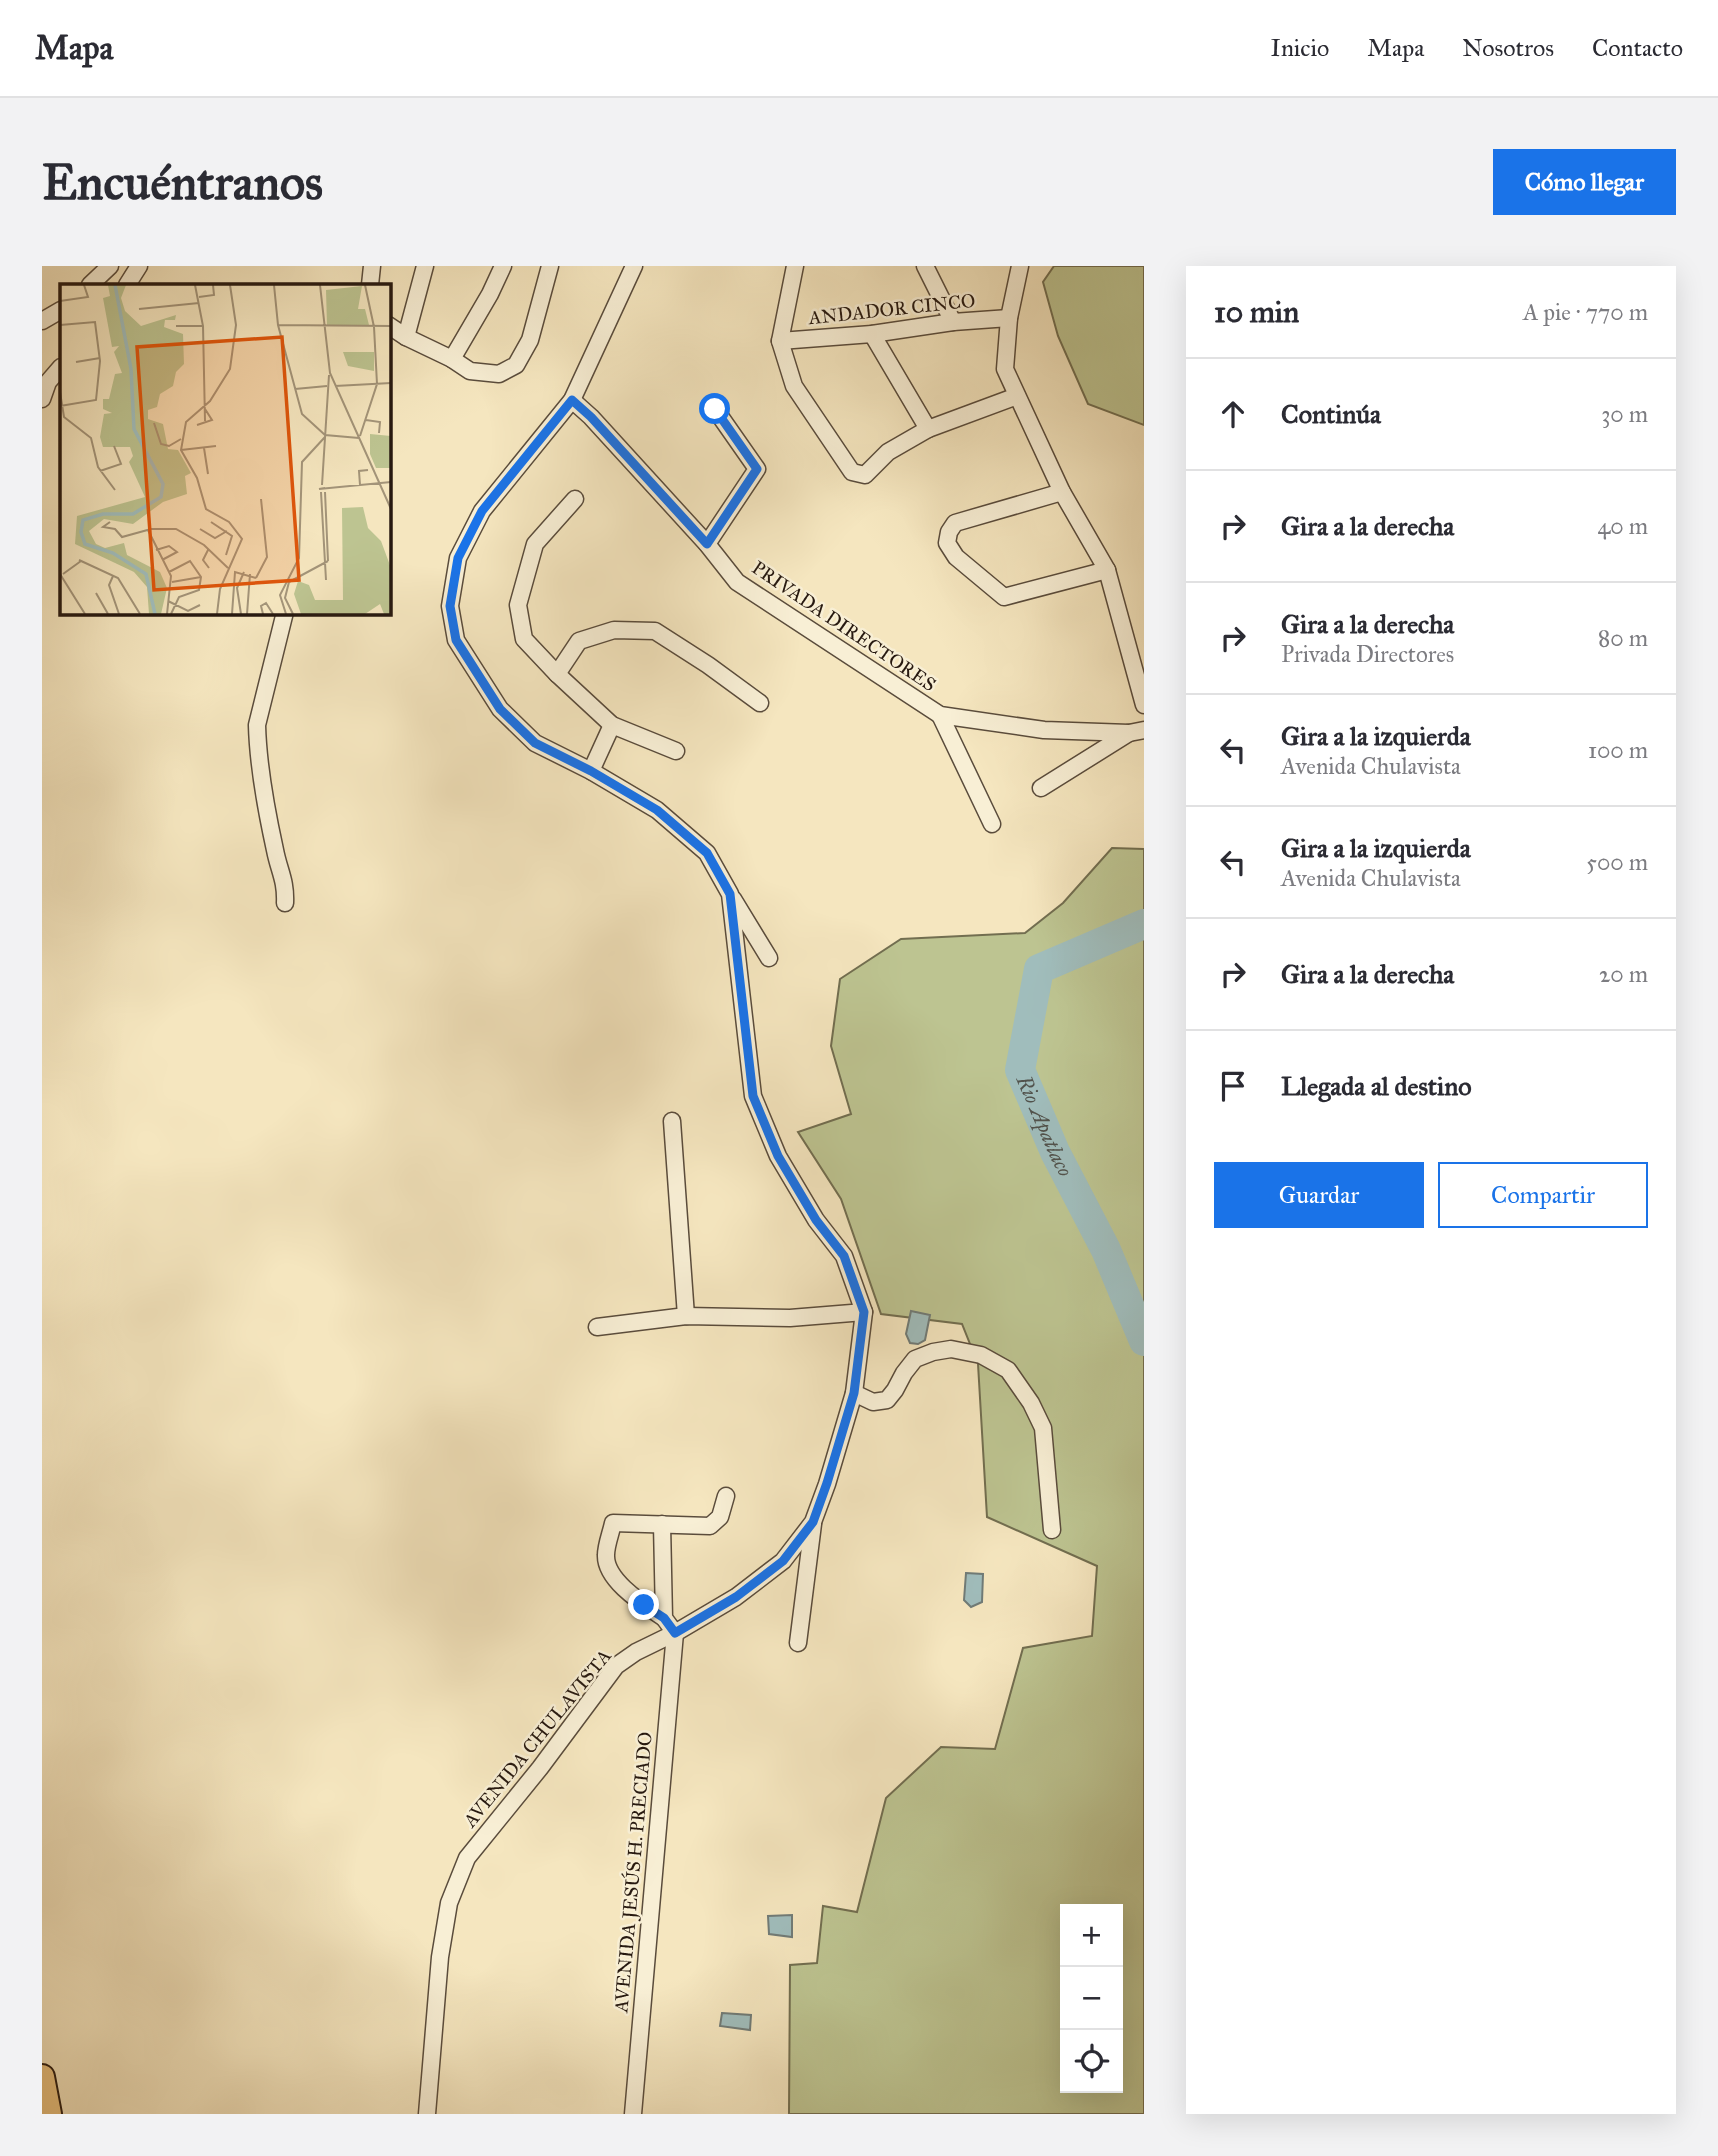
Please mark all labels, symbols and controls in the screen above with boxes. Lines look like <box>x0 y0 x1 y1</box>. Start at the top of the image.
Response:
text: Mapa <box>35 28 113 68</box>
text: Inicio <box>1271 33 1329 63</box>
text: Mapa <box>1367 33 1424 63</box>
text: Nosotros <box>1462 33 1554 63</box>
text: Contacto <box>1592 33 1683 63</box>
button: Cómo llegar <box>1493 149 1676 215</box>
text: Encuéntranos <box>42 153 323 212</box>
inset map <box>60 284 390 614</box>
street label: ANDADOR CINCO <box>806 289 977 329</box>
text: 10 min <box>1214 294 1299 330</box>
text: A pie · 770 m <box>1523 298 1648 326</box>
route start <box>699 393 730 424</box>
icon: ahead <box>1214 395 1252 433</box>
text: Continúa <box>1281 398 1381 430</box>
text: 30 m <box>1601 400 1648 428</box>
icon: right <box>1214 507 1252 545</box>
text: Gira a la derecha <box>1281 510 1454 542</box>
text: 40 m <box>1598 512 1648 540</box>
street label: PRIVADA DIRECTORES <box>748 556 940 696</box>
text: Gira a la derecha <box>1281 608 1454 640</box>
icon: right <box>1214 619 1252 657</box>
text: 80 m <box>1598 624 1648 652</box>
text: Privada Directores <box>1281 640 1454 668</box>
text: Gira a la izquierda <box>1281 720 1471 752</box>
icon: left <box>1214 731 1252 769</box>
text: 100 m <box>1588 736 1648 764</box>
text: Avenida Chulavista <box>1281 752 1461 780</box>
text: Gira a la izquierda <box>1281 832 1471 864</box>
icon: left <box>1214 843 1252 881</box>
text: 500 m <box>1586 848 1648 876</box>
text: Avenida Chulavista <box>1281 864 1461 892</box>
icon: right <box>1214 955 1252 993</box>
text: Gira a la derecha <box>1281 958 1454 990</box>
text: 20 m <box>1599 960 1648 988</box>
icon: arrive <box>1214 1067 1252 1105</box>
water label: Rio Apatlaco <box>1010 1070 1078 1181</box>
text: Llegada al destino <box>1281 1070 1472 1102</box>
button: Guardar <box>1214 1162 1424 1228</box>
button: Compartir <box>1438 1162 1648 1228</box>
route end <box>628 1589 659 1620</box>
street label: AVENIDA CHULAVISTA <box>458 1644 616 1832</box>
street label: AVENIDA JESÚS H. PRECIADO <box>608 1731 658 2014</box>
map controls <box>1060 1904 1123 2093</box>
button: + <box>1060 1904 1123 1967</box>
button: − <box>1060 1967 1123 2030</box>
button: locate <box>1060 2030 1123 2093</box>

